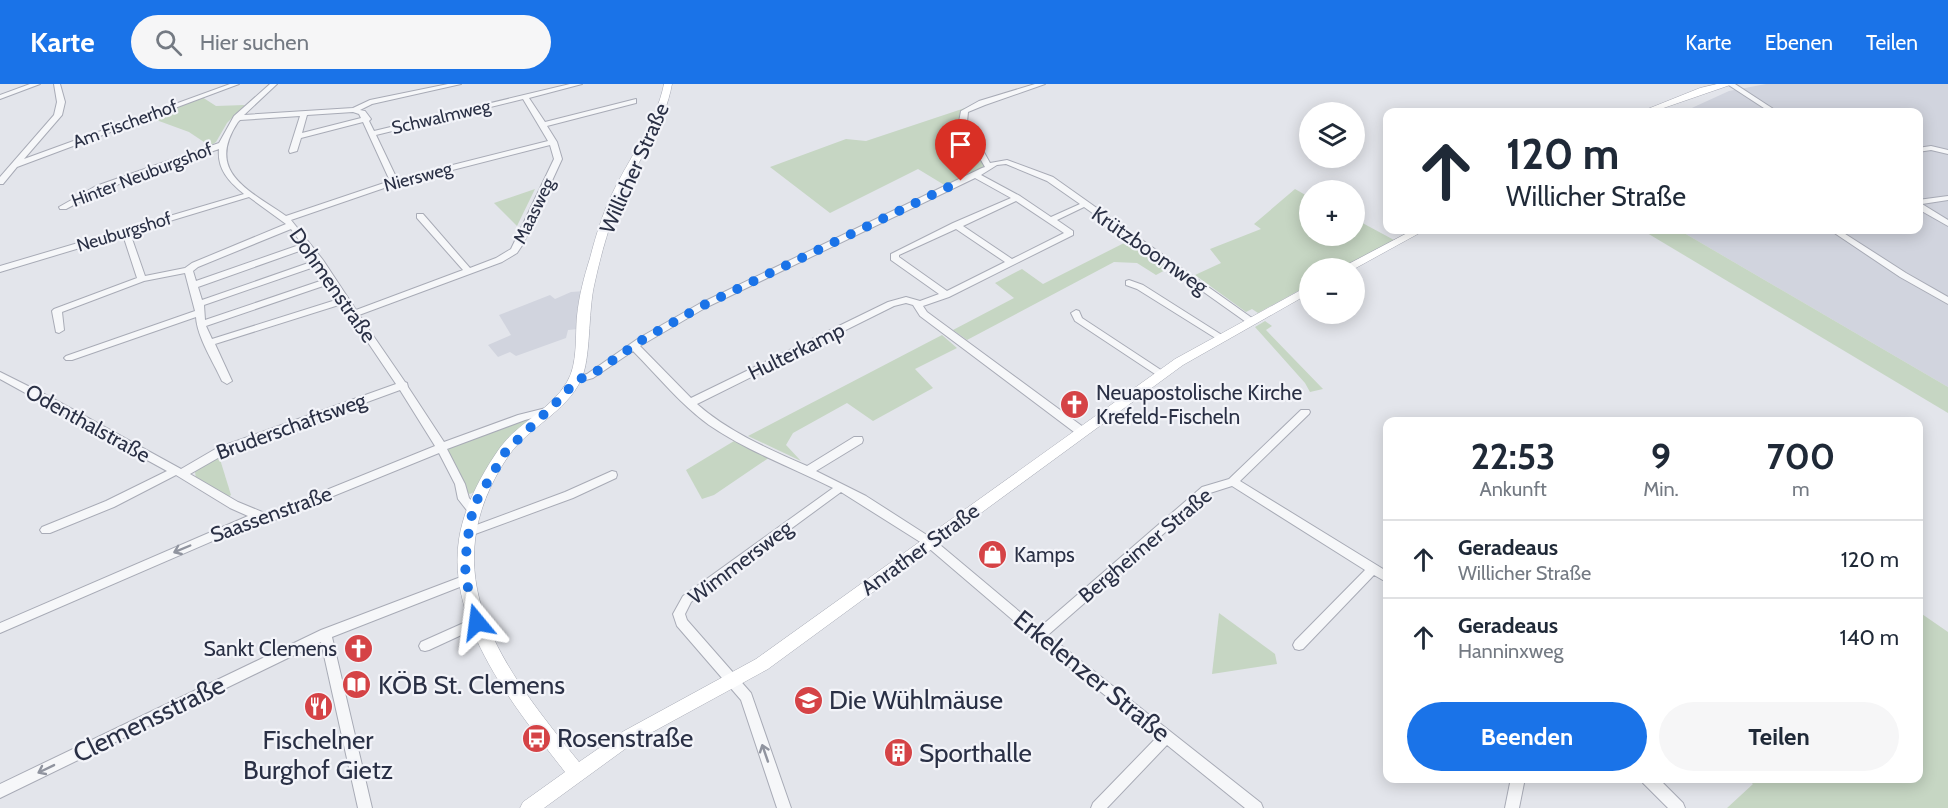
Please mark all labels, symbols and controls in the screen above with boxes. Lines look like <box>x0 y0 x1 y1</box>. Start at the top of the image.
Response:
search box <box>131 15 551 69</box>
text: Karte <box>30 25 95 59</box>
icon: search <box>152 26 185 59</box>
text: Hier suchen <box>200 29 309 56</box>
text: Karte <box>1685 30 1732 55</box>
text: Ebenen <box>1765 30 1833 55</box>
text: Teilen <box>1866 30 1918 55</box>
street label: Am Fischerhof <box>70 95 180 153</box>
street label: Schwalmweg <box>389 95 494 139</box>
street label: Willicher Straße <box>594 99 674 237</box>
map controls <box>1299 102 1365 324</box>
button: layers <box>1299 102 1365 168</box>
pin <box>935 119 986 181</box>
icon: arrive <box>944 128 977 161</box>
text: 120 m <box>1506 128 1619 180</box>
icon: ahead <box>1407 132 1485 210</box>
street label: Hinter Neuburgshof <box>68 138 216 212</box>
street label: Niersweg <box>381 157 456 197</box>
street label: Maasweg <box>509 174 560 247</box>
button: + <box>1299 180 1365 246</box>
text: Willicher Straße <box>1506 180 1686 213</box>
street label: Krützboomweg <box>1087 201 1213 300</box>
street label: Neuburgshof <box>74 207 174 257</box>
street label: Dohmenstraße <box>284 223 382 347</box>
button: − <box>1299 258 1365 324</box>
street label: Hulterkamp <box>744 317 848 385</box>
street label: Odenthalstraße <box>21 378 155 468</box>
place label: Neuapostolische Kirche Krefeld-Fischeln <box>1096 380 1302 429</box>
street label: Bruderschaftsweg <box>213 387 370 465</box>
church icon: Neuapostolische Kirche Krefeld-Fischeln <box>1059 388 1091 420</box>
text: 22:53 <box>1471 434 1555 478</box>
text: 9 <box>1651 434 1671 478</box>
text: 700 <box>1766 434 1835 478</box>
text: Ankunft <box>1479 477 1547 501</box>
text: Min. <box>1643 477 1679 501</box>
text: m <box>1792 477 1810 501</box>
street label: Saassenstraße <box>207 480 335 548</box>
street label: Bergheimer Straße <box>1073 482 1217 608</box>
street label: Anrather Straße <box>856 498 984 600</box>
street label: Wimmersweg <box>683 515 797 609</box>
text: Geradeaus <box>1458 534 1558 561</box>
shop icon: Kamps <box>977 538 1009 570</box>
place label: Kamps <box>1014 542 1075 567</box>
icon: ahead <box>1407 543 1440 576</box>
one-way arrow <box>173 544 191 555</box>
text: 120 m <box>1841 546 1899 573</box>
text: Willicher Straße <box>1458 561 1591 585</box>
position arrow <box>445 590 509 654</box>
street label: Erkelenzer Straße <box>1007 603 1177 749</box>
text: Geradeaus <box>1458 612 1558 639</box>
icon: ahead <box>1407 621 1440 654</box>
text: 140 m <box>1840 624 1899 651</box>
church icon: Sankt Clemens <box>342 632 374 664</box>
place label: Sankt Clemens <box>204 636 337 661</box>
text: Hanninxweg <box>1458 639 1563 663</box>
street label: Clemensstraße <box>68 668 230 770</box>
library icon: KÖB St. Clemens <box>341 669 373 701</box>
place label: KÖB St. Clemens <box>378 669 565 701</box>
school or university icon: Die Wühlmäuse <box>792 684 824 716</box>
place label: Die Wühlmäuse <box>829 684 1003 716</box>
restaurant icon: Fischelner Burghof Gietz <box>302 690 334 722</box>
button: Beenden <box>1407 702 1647 771</box>
button: Teilen <box>1659 702 1899 771</box>
bus stop icon: Rosenstraße <box>520 722 552 754</box>
place label: Rosenstraße <box>557 722 693 754</box>
place label: Fischelner Burghof Gietz <box>243 724 393 786</box>
building icon: Sporthalle <box>882 737 914 769</box>
place label: Sporthalle <box>919 737 1032 769</box>
one-way arrow <box>758 744 769 763</box>
one-way arrow <box>37 764 55 776</box>

